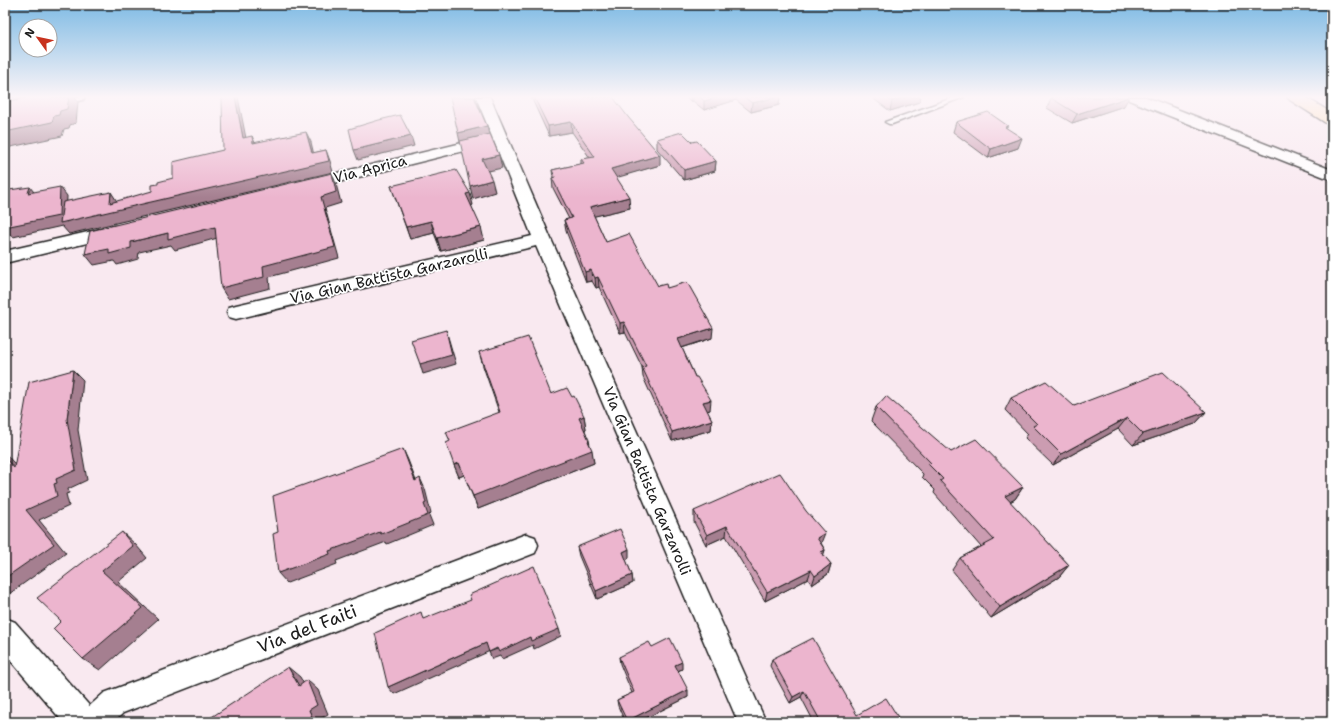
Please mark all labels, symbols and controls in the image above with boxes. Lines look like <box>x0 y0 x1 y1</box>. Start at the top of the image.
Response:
north arrow <box>18 18 58 58</box>
text: N <box>21 25 39 41</box>
street label: Via Aprica <box>331 150 409 188</box>
street label: Via Gian Battista Garzarolli <box>288 243 490 309</box>
street label: Via Gian Battista Garzarolli <box>598 384 696 578</box>
street label: Via del Faiti <box>254 599 360 659</box>

